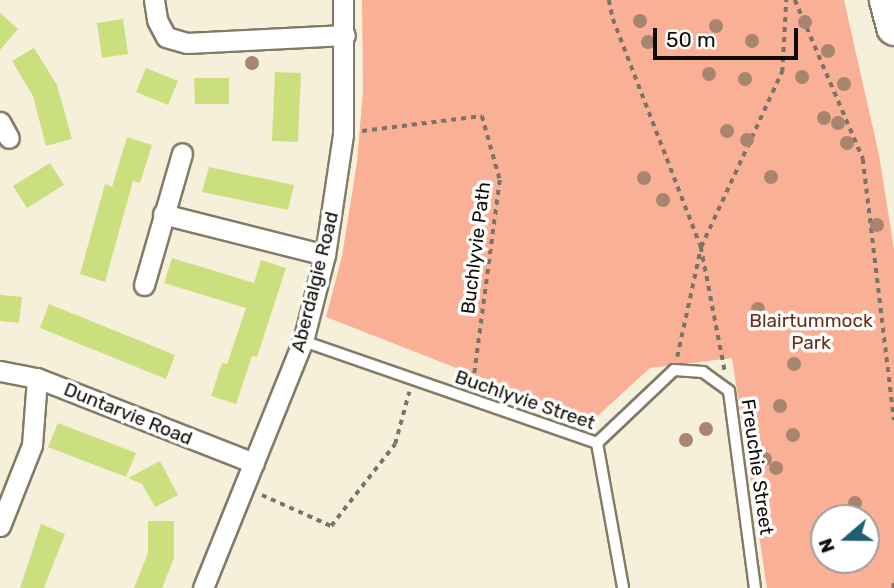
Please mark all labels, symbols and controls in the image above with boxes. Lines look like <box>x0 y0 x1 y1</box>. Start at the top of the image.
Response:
scale bar <box>656 14 801 58</box>
text: 50 m <box>666 27 716 52</box>
street label: Buchlyvie Path <box>457 181 495 315</box>
street label: Aberdalgie Road <box>286 209 344 355</box>
park label: Blairtummock Park <box>749 310 873 354</box>
street label: Buchlyvie Street <box>452 365 598 435</box>
street label: Duntarvie Road <box>60 378 196 450</box>
street label: Freuchie Street <box>736 398 778 536</box>
north arrow <box>810 504 880 574</box>
text: N <box>814 535 840 556</box>

